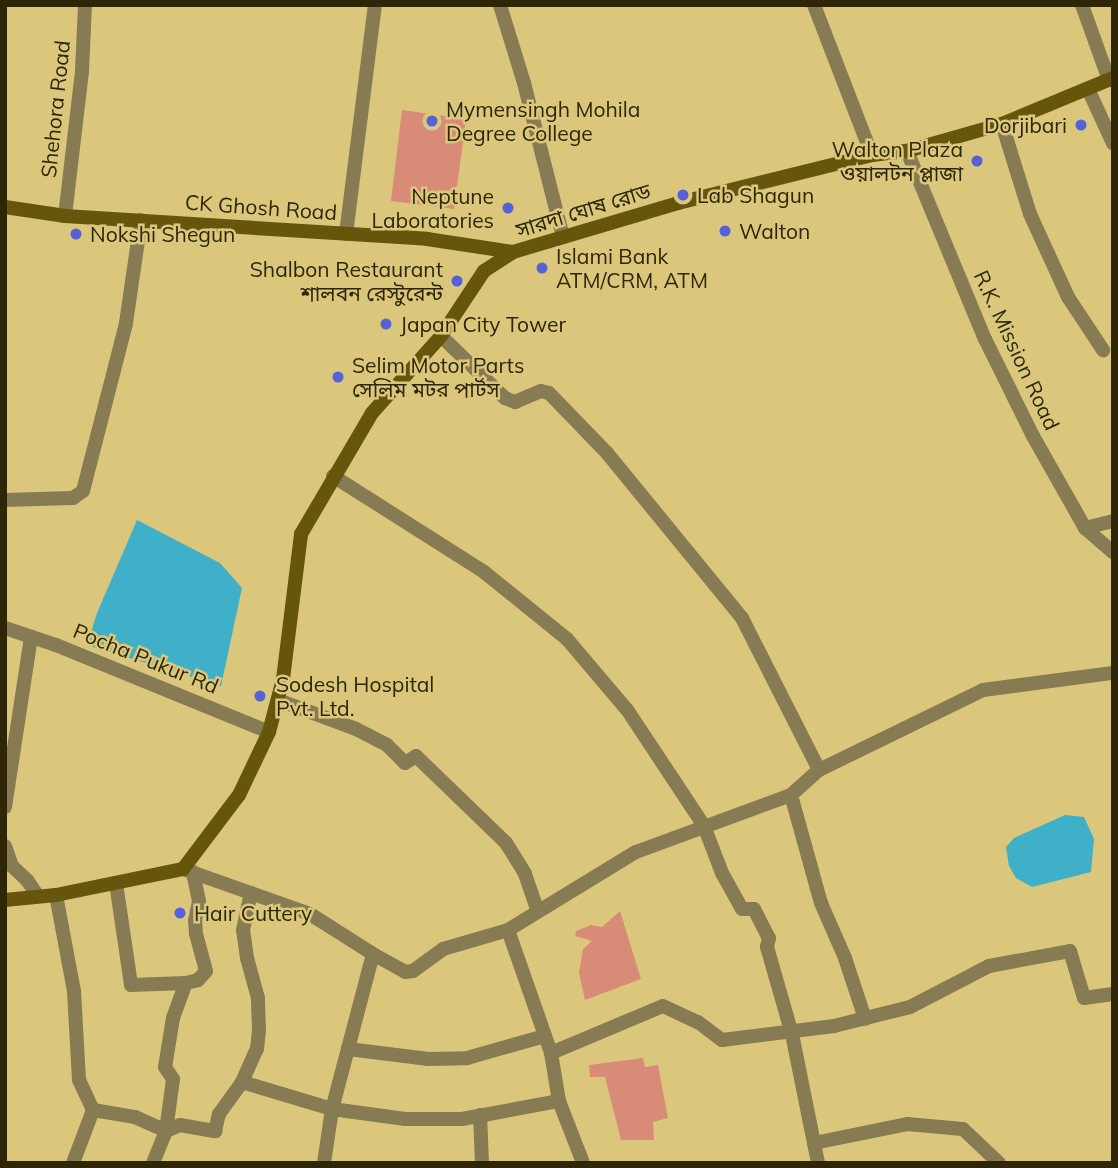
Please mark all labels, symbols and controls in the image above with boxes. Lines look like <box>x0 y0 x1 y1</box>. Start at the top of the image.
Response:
street label: Shehora Road <box>35 39 75 179</box>
place label: Mymensingh Mohila Degree College <box>446 96 640 146</box>
place label: Dorjibari <box>984 112 1067 138</box>
marker: Mymensingh Mohila Degree College <box>424 113 440 129</box>
marker: Dorjibari <box>1073 117 1089 133</box>
place label: Walton Plaza ওয়ালটন প্লাজা <box>832 136 963 186</box>
marker: Walton Plaza ওয়ালটন প্লাজা <box>969 153 985 169</box>
street label: সারদা ঘোষ রোড <box>513 178 653 242</box>
place label: Lab Shagun <box>697 182 814 208</box>
place label: Neptune Laboratories <box>372 183 494 233</box>
marker: Lab Shagun <box>675 187 691 203</box>
street label: CK Ghosh Road <box>184 189 338 225</box>
marker: Neptune Laboratories <box>500 200 516 216</box>
place label: Walton <box>739 218 810 244</box>
place label: Nokshi Shegun <box>90 221 235 247</box>
marker: Walton <box>717 223 733 239</box>
marker: Nokshi Shegun <box>68 226 84 242</box>
place label: Islami Bank ATM/CRM, ATM <box>556 243 708 293</box>
place label: Shalbon Restaurant শালবন রেস্টুরেন্ট <box>250 256 443 306</box>
marker: Islami Bank ATM/CRM, ATM <box>534 260 550 276</box>
street label: R.K. Mission Road <box>969 266 1065 434</box>
marker: Shalbon Restaurant শালবন রেস্টুরেন্ট <box>449 273 465 289</box>
place label: Japan City Tower <box>400 311 566 337</box>
marker: Japan City Tower <box>378 316 394 332</box>
place label: Selim Motor Parts সেলিম মটর পার্টস <box>352 352 524 402</box>
marker: Selim Motor Parts সেলিম মটর পার্টস <box>330 369 346 385</box>
street label: Pocha Pukur Rd <box>70 617 222 699</box>
place label: Sodesh Hospital Pvt. Ltd. <box>276 671 434 721</box>
marker: Sodesh Hospital Pvt. Ltd. <box>250 686 270 706</box>
place label: Hair Cuttery <box>194 900 312 926</box>
marker: Hair Cuttery <box>172 905 188 921</box>

